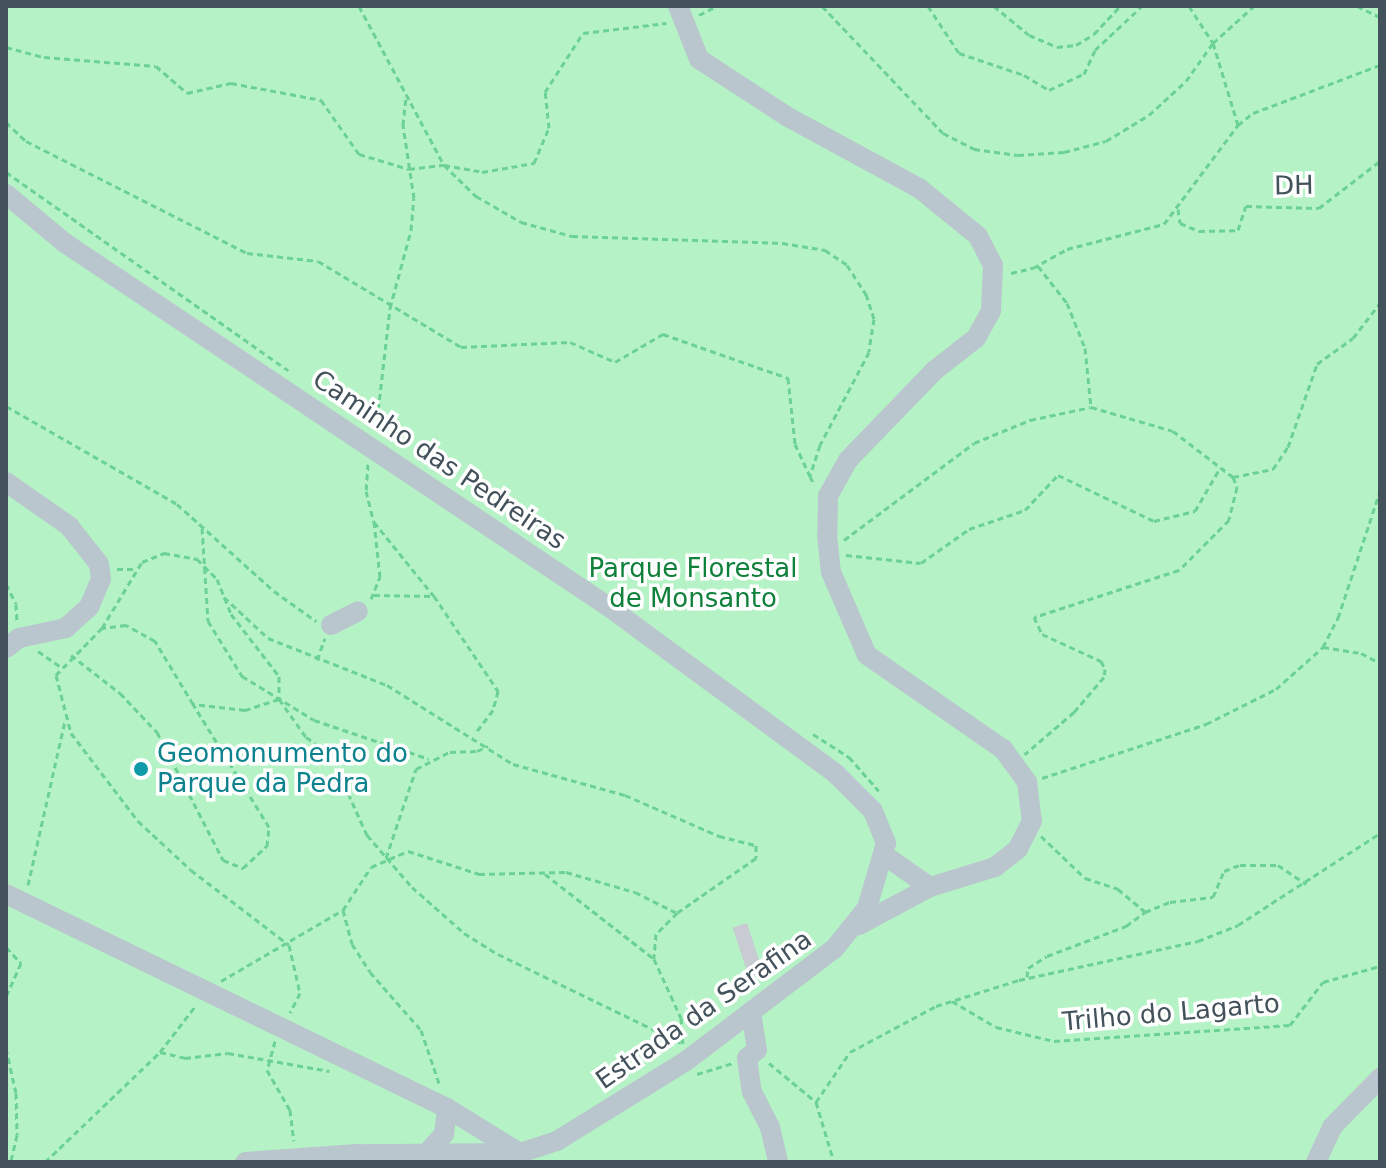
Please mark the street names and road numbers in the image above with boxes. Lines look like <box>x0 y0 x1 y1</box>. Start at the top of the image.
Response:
street label: DH <box>1274 170 1314 202</box>
street label: Caminho das Pedreiras <box>306 364 572 556</box>
street label: Estrada da Serafina <box>590 924 818 1096</box>
street label: Trilho do Lagarto <box>1061 988 1281 1038</box>

